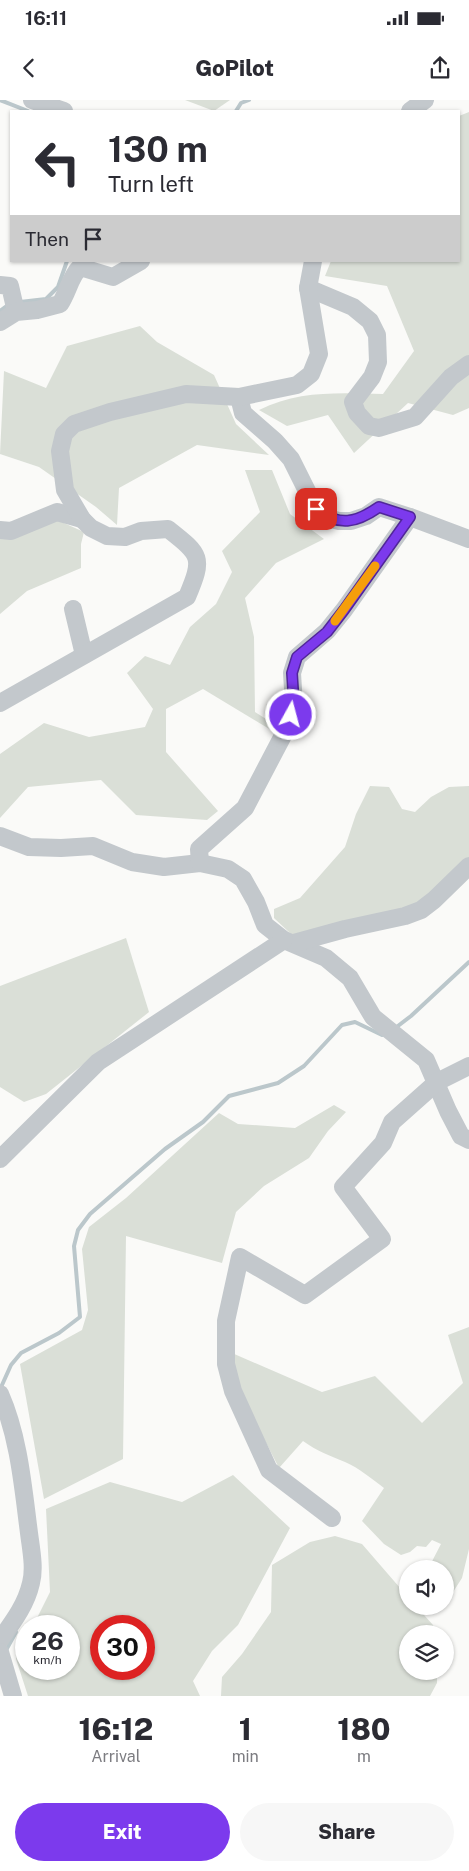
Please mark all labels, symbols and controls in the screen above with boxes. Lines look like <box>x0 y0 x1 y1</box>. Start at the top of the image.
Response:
text: 16:11 <box>25 7 67 29</box>
icon: back <box>15 54 43 82</box>
icon: share <box>426 54 454 82</box>
text: GoPilot <box>195 55 274 81</box>
text: 130 m <box>108 129 208 170</box>
icon: left <box>25 130 90 195</box>
text: Turn left <box>108 171 194 197</box>
icon: arrive <box>79 225 107 253</box>
text: Then <box>25 228 69 250</box>
pin <box>295 488 337 530</box>
icon: arrive <box>302 495 330 523</box>
position arrow <box>264 688 316 740</box>
map controls <box>399 1560 454 1680</box>
button: sound <box>399 1560 454 1615</box>
speed limit sign: 30 <box>90 1615 155 1680</box>
button: layers <box>399 1625 454 1680</box>
text: 26 <box>31 1626 64 1656</box>
text: km/h <box>33 1653 62 1667</box>
text: 16:12 <box>78 1711 153 1747</box>
text: 1 <box>239 1711 252 1747</box>
text: 180 <box>337 1711 391 1747</box>
text: Arrival <box>91 1747 141 1766</box>
text: min <box>232 1747 259 1766</box>
text: m <box>357 1747 371 1766</box>
button: Exit <box>15 1803 230 1861</box>
button: Share <box>240 1803 454 1861</box>

